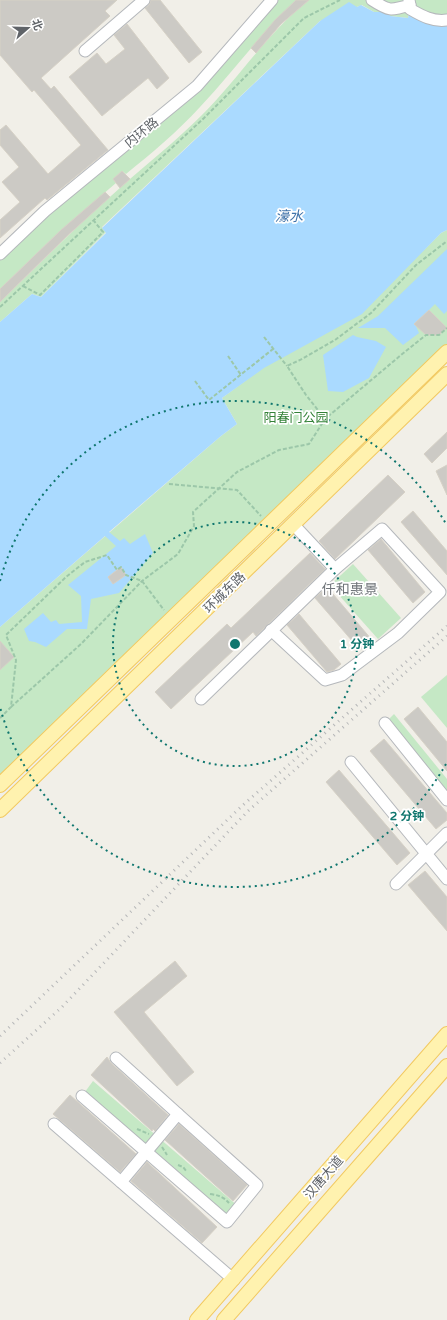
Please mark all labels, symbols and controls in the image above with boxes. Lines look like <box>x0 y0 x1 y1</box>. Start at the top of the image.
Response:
north arrow <box>8 8 48 48</box>
text: 北 <box>29 17 45 32</box>
street label: 内环路 <box>121 114 162 151</box>
water label: 濠水 <box>275 208 304 225</box>
park label: 阳春门公园 <box>263 410 329 426</box>
street label: 环城东路 <box>200 569 249 617</box>
district label: 仟和惠景 <box>322 581 378 598</box>
centre of rings <box>228 637 242 651</box>
text: 1 分钟 <box>340 637 374 651</box>
text: 2 分钟 <box>390 809 424 823</box>
street label: 汉唐大道 <box>301 1153 347 1203</box>

